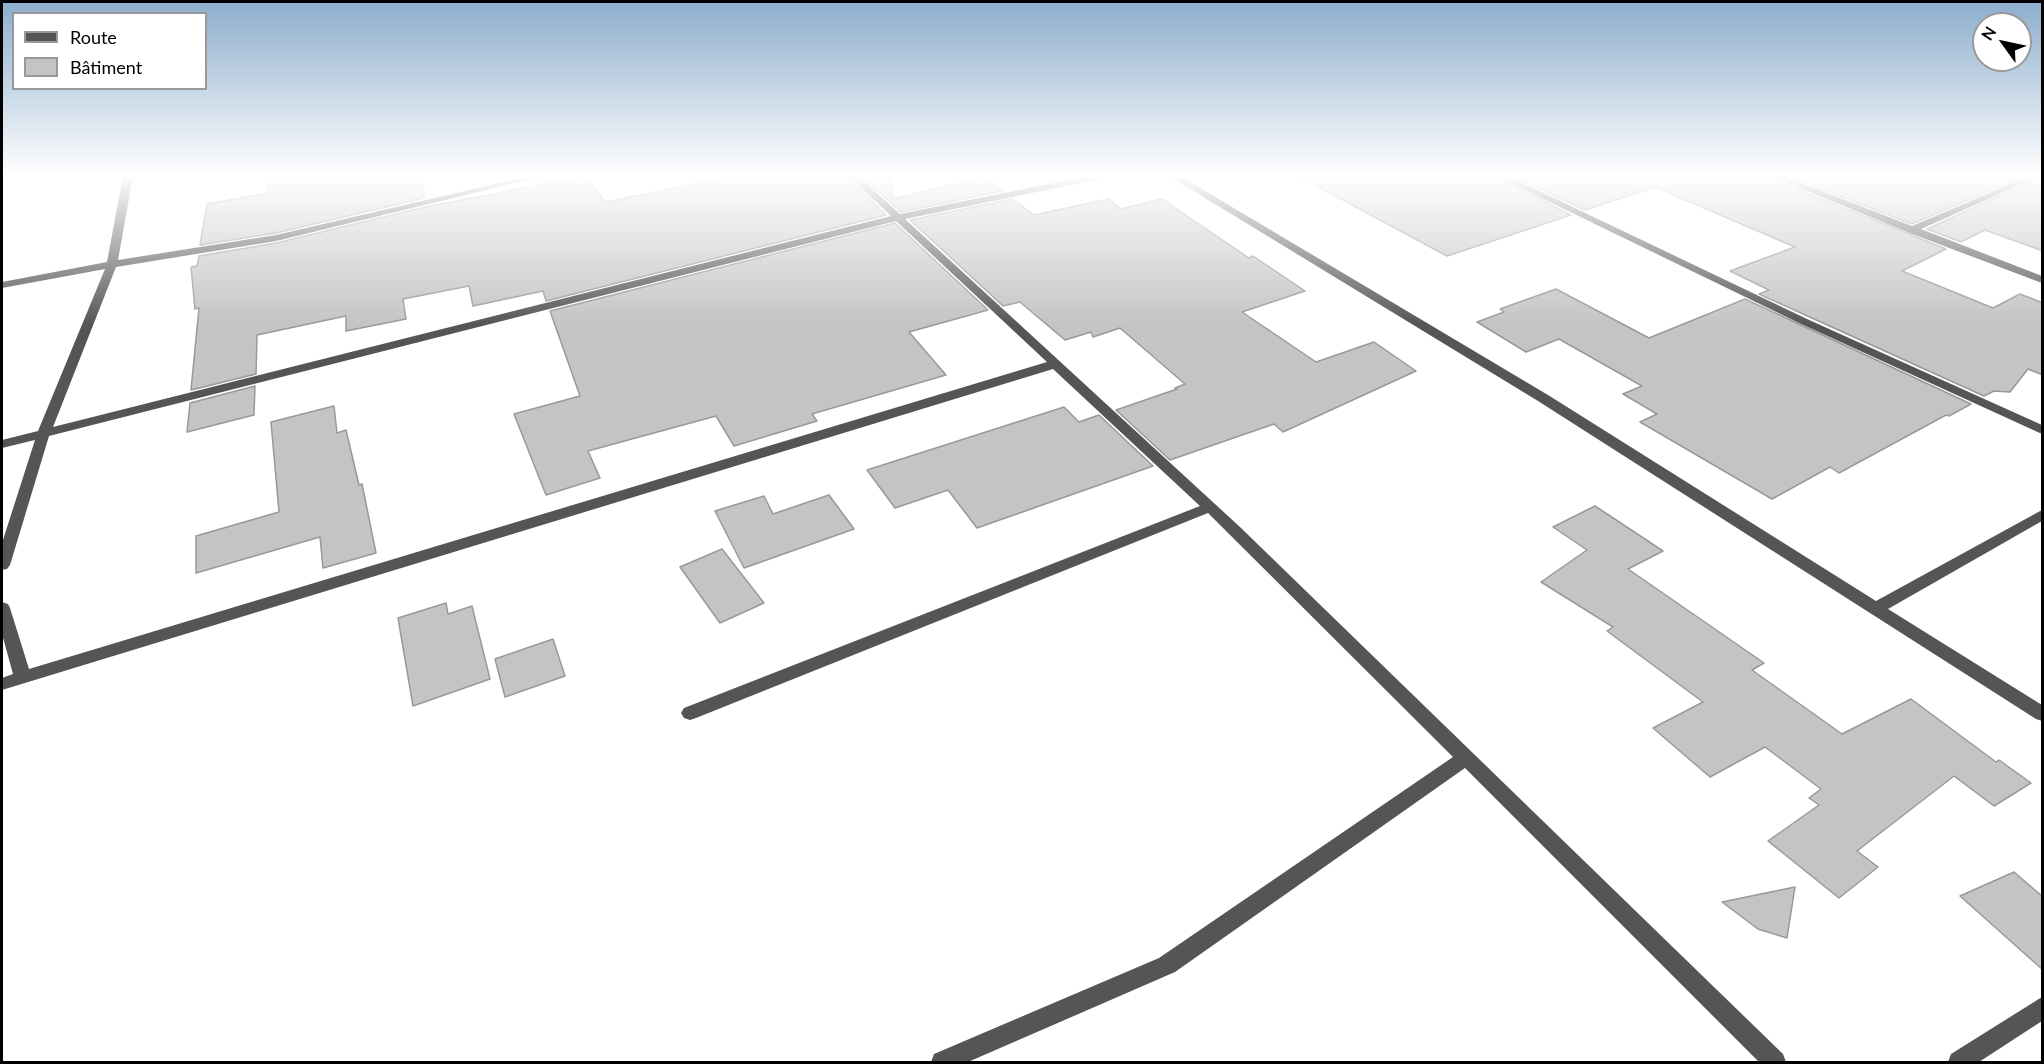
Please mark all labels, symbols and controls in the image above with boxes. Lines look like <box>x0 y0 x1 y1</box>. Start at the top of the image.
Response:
legend <box>12 12 207 90</box>
north arrow <box>1972 12 2032 72</box>
text: N <box>1977 23 1999 43</box>
text: Route <box>70 26 117 48</box>
text: Bâtiment <box>70 56 142 78</box>

